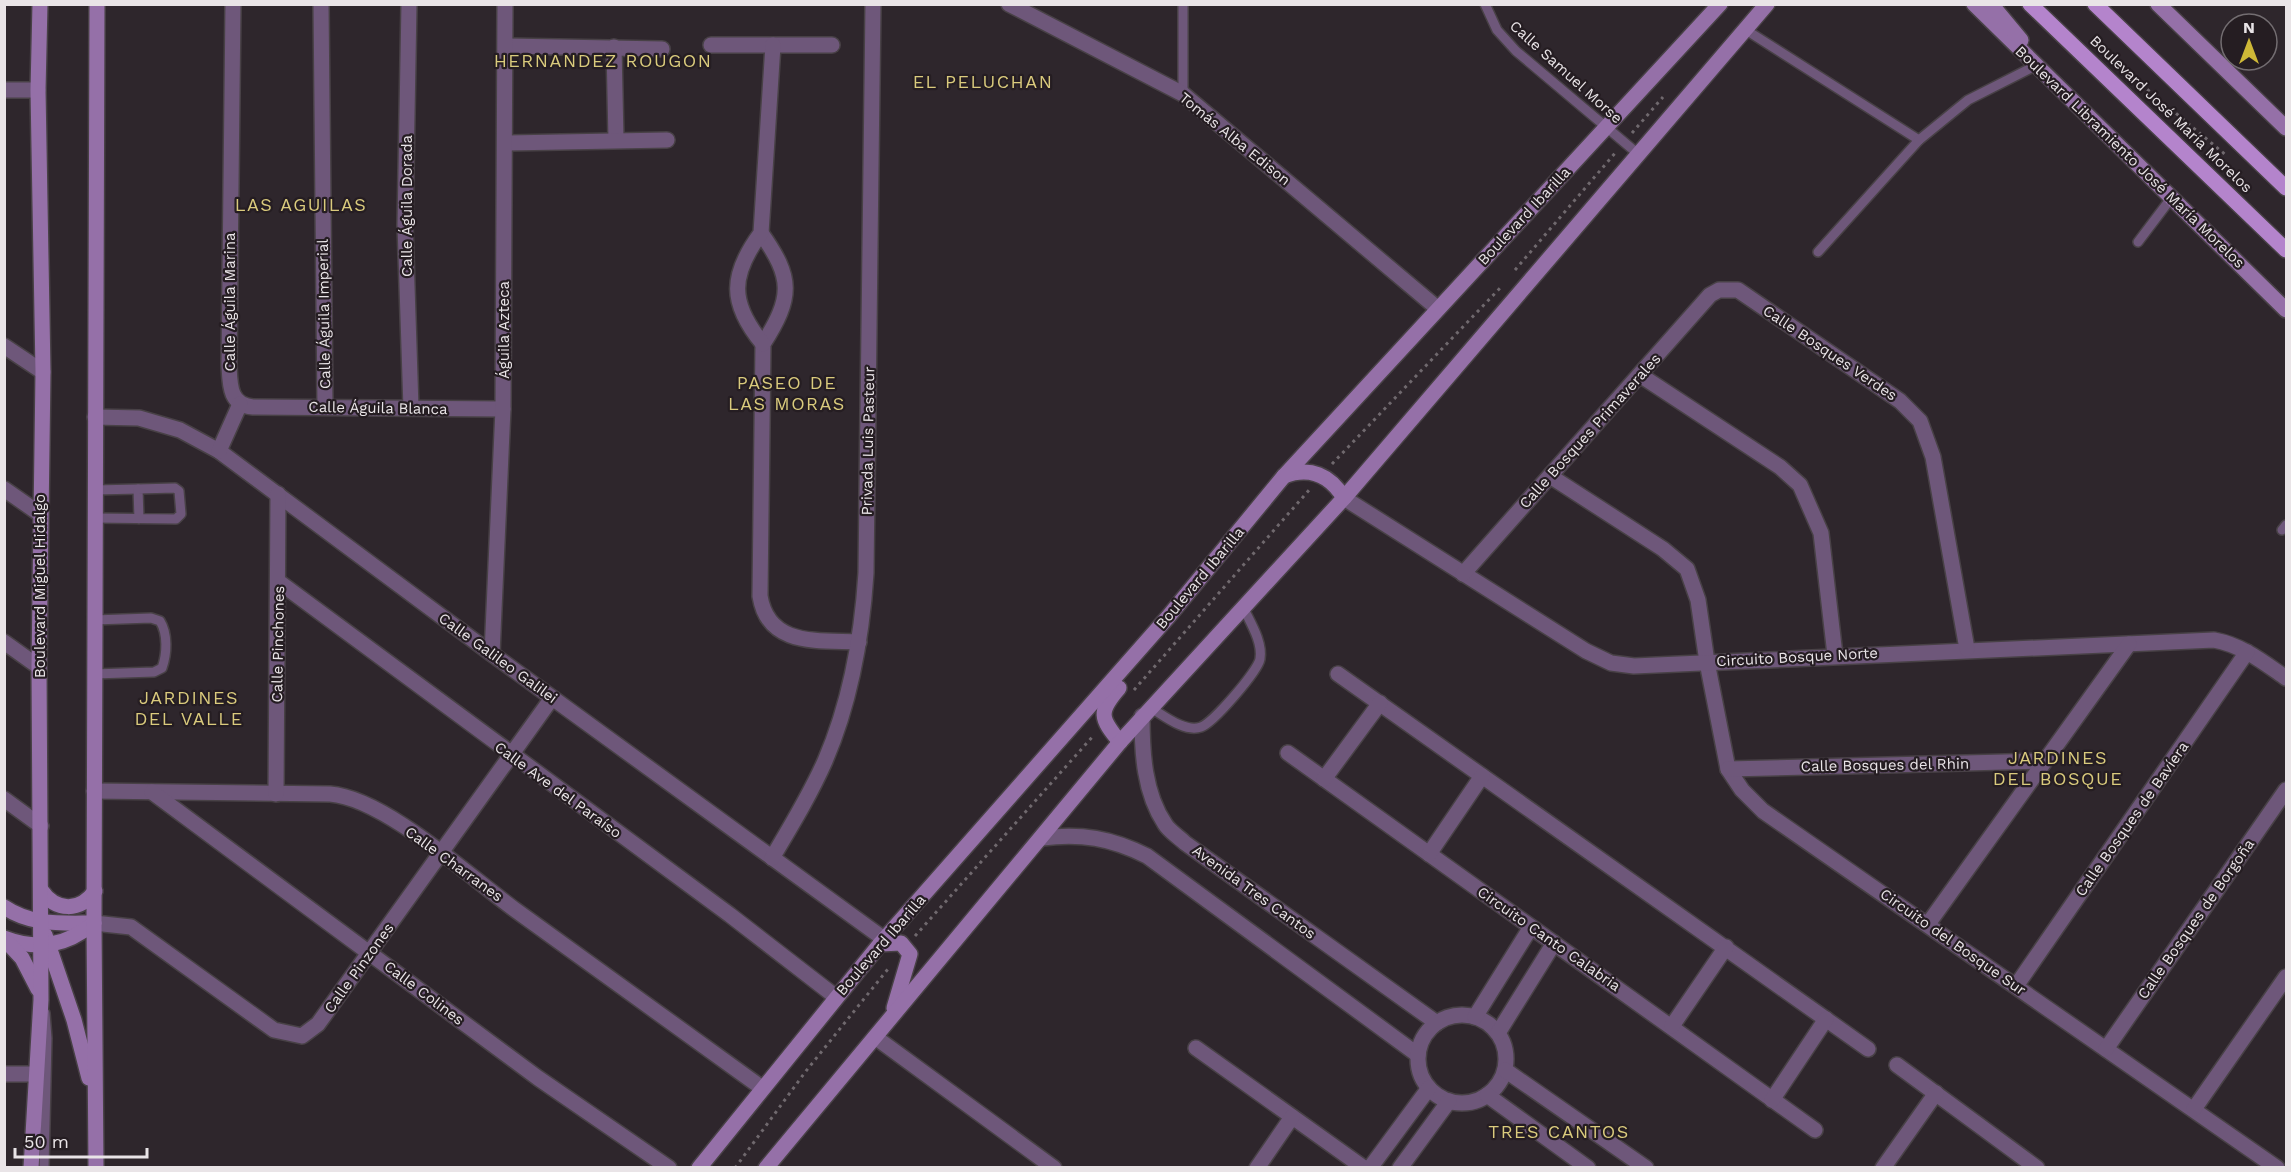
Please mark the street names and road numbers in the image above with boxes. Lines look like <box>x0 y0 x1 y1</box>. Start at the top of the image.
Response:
street label: Calle Samuel Morse <box>1506 17 1626 127</box>
street label: Boulevard José María Morelos <box>2086 32 2256 196</box>
street label: Boulevard Libramiento José María Morelos <box>2012 42 2248 272</box>
street label: Tomás Alba Edison <box>1176 89 1294 189</box>
street label: Calle Águila Dorada <box>398 134 416 277</box>
street label: Boulevard Ibarilla <box>1474 163 1574 269</box>
street label: Calle Águila Marina <box>221 232 239 372</box>
street label: Calle Águila Imperial <box>314 238 334 389</box>
street label: Águila Azteca <box>495 280 513 379</box>
street label: Calle Bosques Verdes <box>1760 301 1901 405</box>
street label: Calle Bosques Primaverales <box>1516 350 1665 512</box>
street label: Privada Luis Pasteur <box>858 366 878 516</box>
street label: Calle Águila Blanca <box>308 398 448 418</box>
street label: Boulevard Miguel Hidalgo <box>31 494 49 678</box>
street label: Boulevard Ibarilla <box>1152 523 1248 633</box>
street label: Calle Pinchones <box>268 585 288 702</box>
street label: Calle Galileo Galilei <box>435 609 561 707</box>
street label: Circuito Bosque Norte <box>1716 644 1878 670</box>
street label: Calle Ave del Paraíso <box>491 738 625 842</box>
street label: Calle Bosques de Bavíera <box>2072 738 2193 900</box>
street label: Calle Bosques del Rhin <box>1801 755 1969 775</box>
street label: Calle Charranes <box>402 823 506 905</box>
street label: Calle Bosques de Borgoña <box>2134 835 2259 1002</box>
street label: Avenida Tres Cantos <box>1189 841 1319 943</box>
street label: Circuito Canto Calabria <box>1474 883 1624 996</box>
street label: Circuito del Bosque Sur <box>1877 885 2029 999</box>
street label: Boulevard Ibarilla <box>832 891 930 999</box>
street label: Calle Pinzones <box>320 919 398 1017</box>
street label: Calle Colines <box>380 957 468 1029</box>

